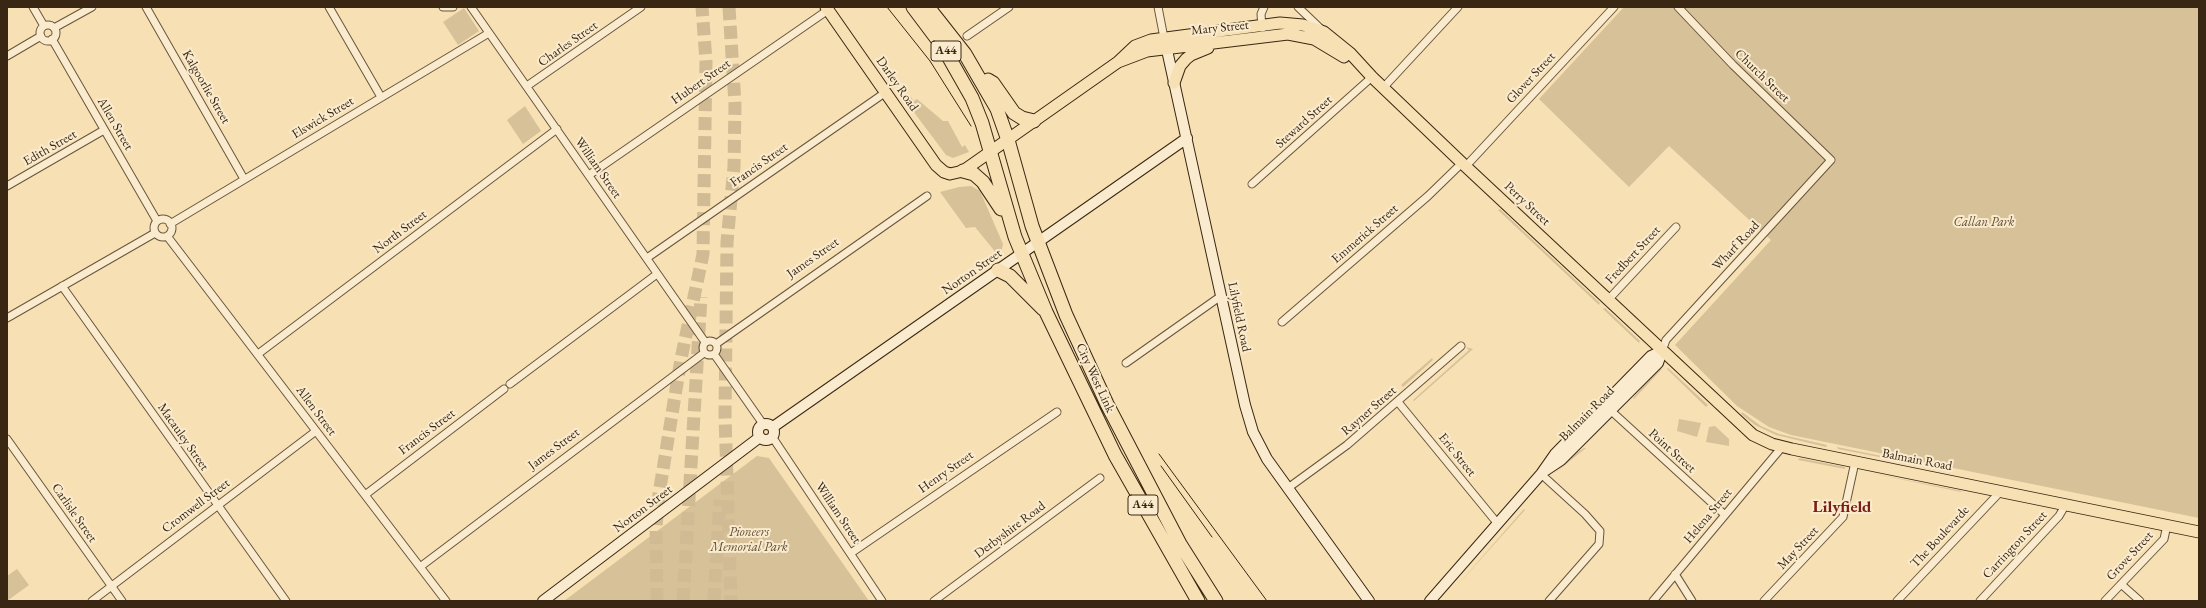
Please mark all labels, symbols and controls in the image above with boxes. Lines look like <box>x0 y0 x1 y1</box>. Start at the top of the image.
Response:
street label: Mary Street <box>1190 17 1250 39</box>
street label: Charles Street <box>535 18 601 70</box>
road number: A44 <box>931 41 961 61</box>
street label: Church Street <box>1731 46 1793 106</box>
street label: Kalgoorlie Street <box>179 47 233 127</box>
street label: Glover Street <box>1503 49 1559 107</box>
street label: Darley Road <box>873 54 921 114</box>
street label: Hubert Street <box>668 56 734 108</box>
street label: Steward Street <box>1272 92 1336 152</box>
street label: Elswick Street <box>289 93 357 143</box>
street label: Allen Street <box>94 95 136 153</box>
street label: Edith Street <box>21 127 79 169</box>
street label: William Street <box>571 135 625 201</box>
street label: Francis Street <box>727 139 791 191</box>
street label: Perry Street <box>1501 179 1553 229</box>
street label: Emmerick Street <box>1329 201 1401 267</box>
street label: North Street <box>370 207 430 257</box>
park label: Callan Park <box>1954 214 2014 230</box>
street label: Wharf Road <box>1709 218 1763 274</box>
street label: Fredbert Street <box>1602 223 1664 287</box>
street label: James Street <box>784 234 842 282</box>
street label: Norton Street <box>939 246 1005 298</box>
street label: Lilyfield Road <box>1224 281 1254 353</box>
street label: City West Link <box>1072 341 1118 415</box>
street label: Allen Street <box>292 383 340 439</box>
street label: Rayner Street <box>1338 383 1400 439</box>
street label: Balmain Road <box>1556 383 1618 445</box>
street label: Macauley Street <box>154 400 212 474</box>
street label: Francis Street <box>396 406 458 458</box>
street label: James Street <box>525 425 583 473</box>
street label: Point Street <box>1645 426 1699 476</box>
street label: Eric Street <box>1435 430 1479 480</box>
street label: Balmain Road <box>1881 446 1953 474</box>
street label: Henry Street <box>915 447 977 497</box>
street label: Cromwell Street <box>159 475 233 537</box>
street label: William Street <box>812 479 864 547</box>
street label: Carlisle Street <box>48 480 100 546</box>
street label: Norton Street <box>611 482 675 536</box>
street label: Helena Street <box>1680 485 1736 547</box>
road number: A44 <box>1128 495 1158 515</box>
district label: Lilyfield <box>1813 497 1871 517</box>
street label: Derbyshire Road <box>972 498 1048 562</box>
street label: The Boulevarde <box>1907 503 1973 571</box>
street label: Carrington Street <box>1980 508 2050 582</box>
street label: May Street <box>1774 523 1822 573</box>
park label: Pioneers Memorial Park <box>710 524 788 555</box>
street label: Grove Street <box>2103 528 2157 584</box>

